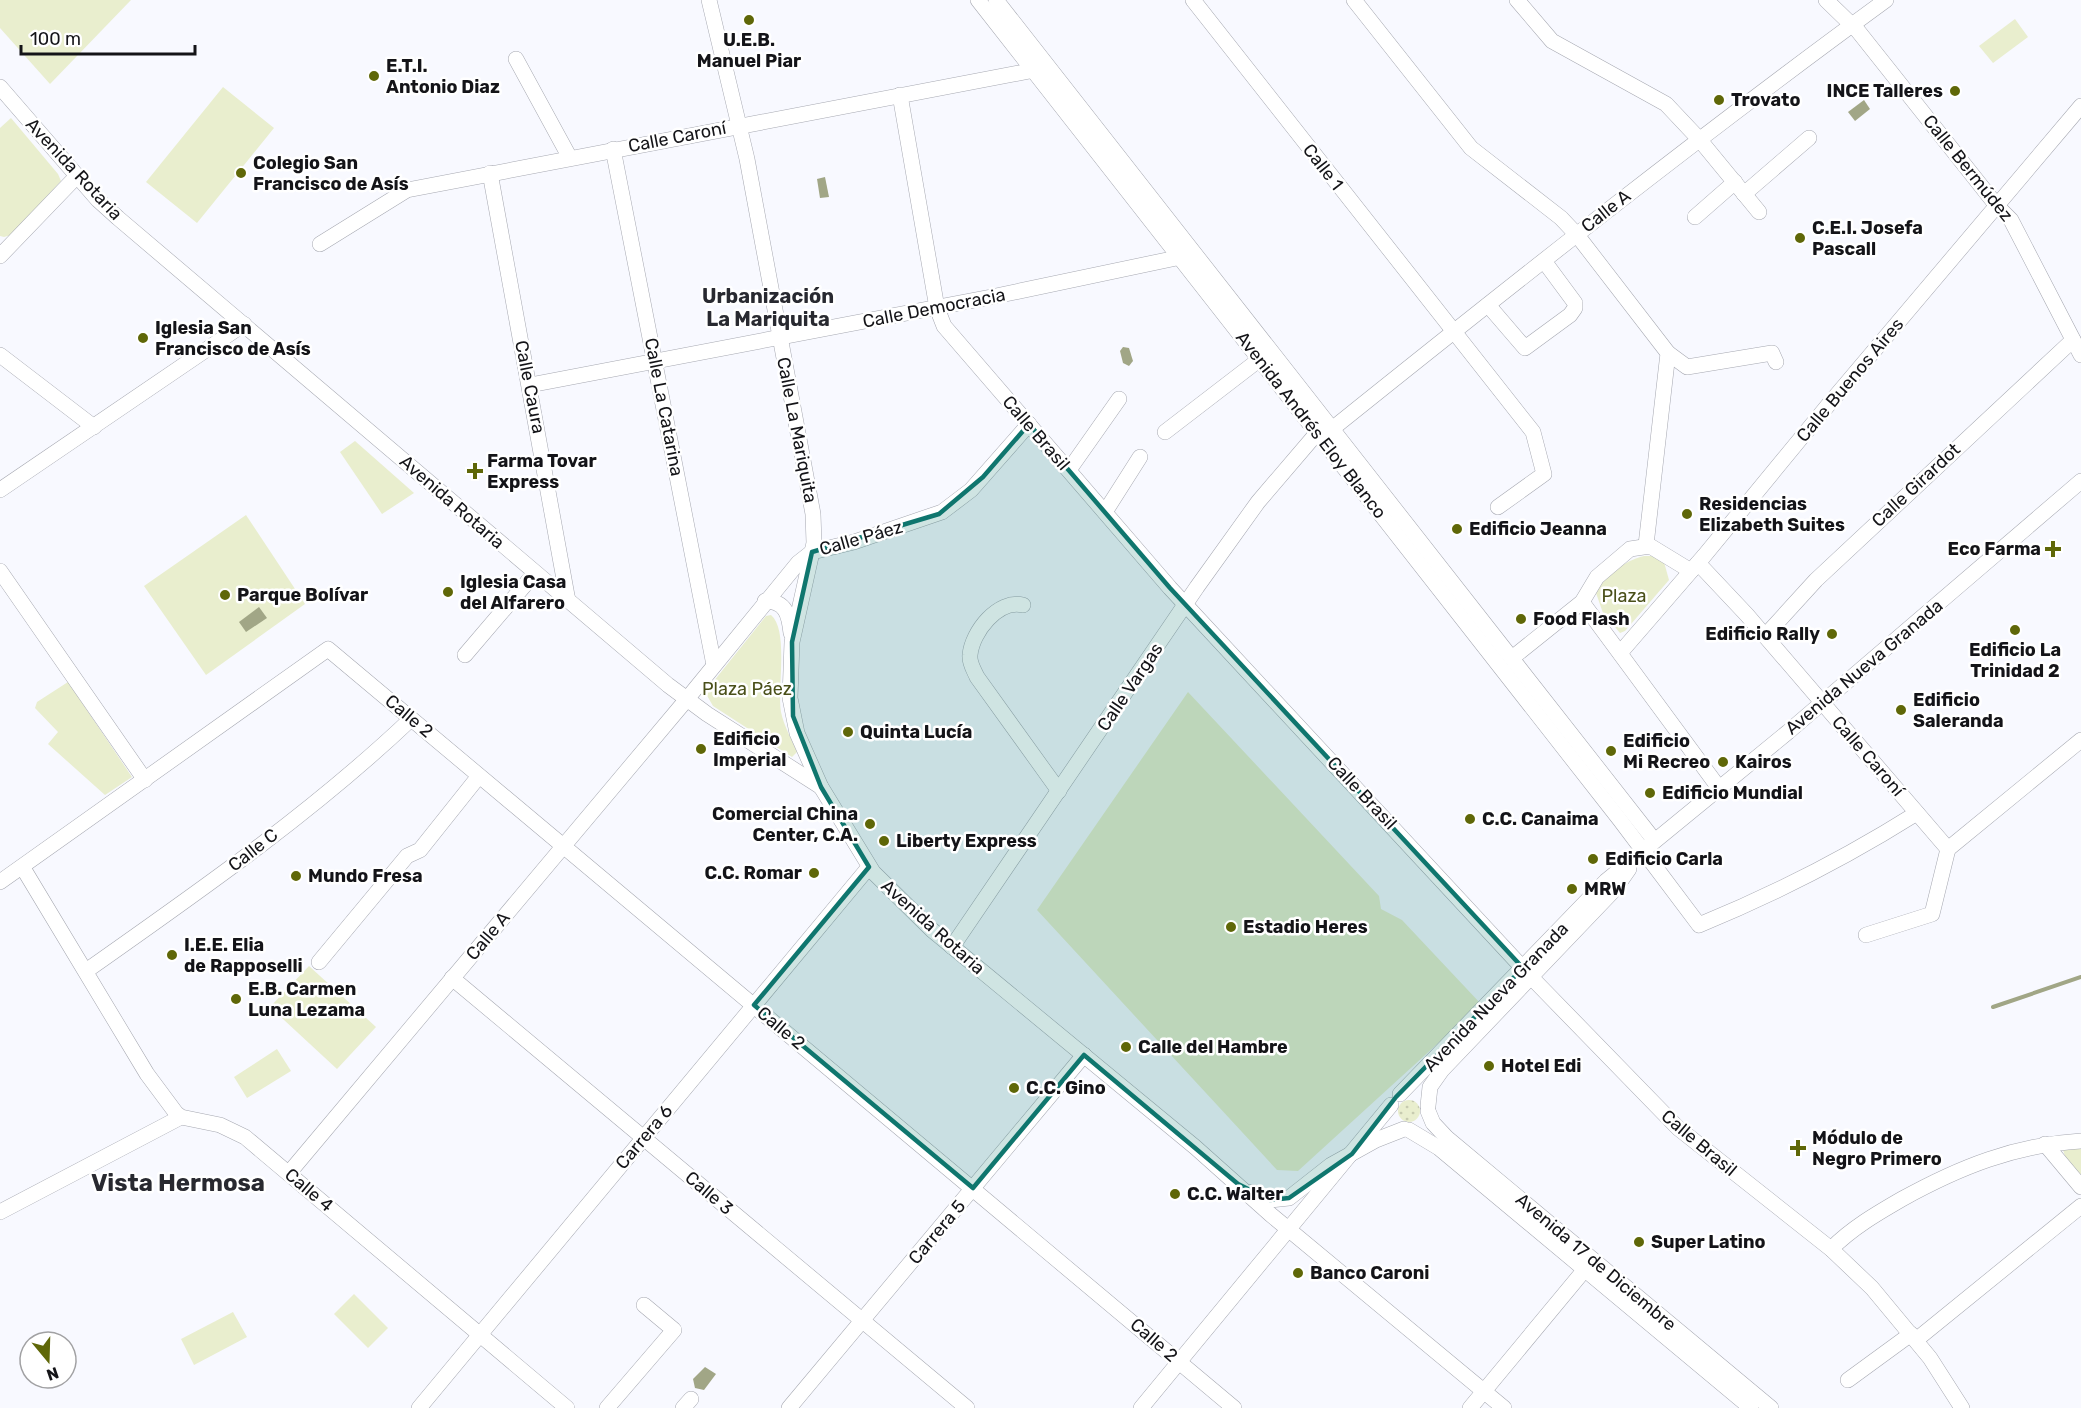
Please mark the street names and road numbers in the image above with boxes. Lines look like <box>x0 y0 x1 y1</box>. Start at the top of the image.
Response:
street label: Calle Bermúdez <box>1918 110 2018 226</box>
street label: Avenida Rotaria <box>21 113 127 225</box>
street label: Calle Caroní <box>626 116 729 157</box>
street label: Calle 1 <box>1298 139 1348 195</box>
street label: Calle A <box>1577 185 1635 237</box>
street label: Calle Democracia <box>861 283 1007 333</box>
street label: Calle Buenos Aires <box>1792 314 1908 446</box>
street label: Avenida Andrés Eloy Blanco <box>1231 327 1391 523</box>
street label: Calle La Catarina <box>640 336 688 478</box>
street label: Calle Caura <box>510 338 550 436</box>
street label: Calle La Mariquita <box>772 355 822 505</box>
street label: Calle Brasil <box>998 391 1074 475</box>
street label: Calle Girardot <box>1867 438 1965 532</box>
street label: Avenida Rotaria <box>395 451 509 553</box>
street label: Calle Páez <box>817 516 905 560</box>
street label: Avenida Nueva Granada <box>1781 595 1947 739</box>
street label: Calle Vargas <box>1092 639 1168 735</box>
street label: Calle 2 <box>381 690 437 742</box>
street label: Calle Caroní <box>1827 711 1910 802</box>
street label: Calle Brasil <box>1323 752 1401 834</box>
street label: Calle C <box>224 824 282 876</box>
street label: Avenida Rotaria <box>877 875 989 979</box>
street label: Calle A <box>461 907 515 965</box>
street label: Avenida Nueva Granada <box>1419 918 1573 1076</box>
street label: Calle 2 <box>753 1002 809 1054</box>
street label: Carrera 6 <box>611 1100 677 1174</box>
street label: Calle Brasil <box>1657 1105 1741 1181</box>
street label: Calle 4 <box>280 1163 338 1217</box>
street label: Calle 3 <box>680 1167 738 1219</box>
street label: Avenida 17 de Diciembre <box>1511 1188 1681 1336</box>
street label: Carrera 5 <box>904 1195 970 1269</box>
street label: Calle 2 <box>1126 1313 1182 1367</box>

